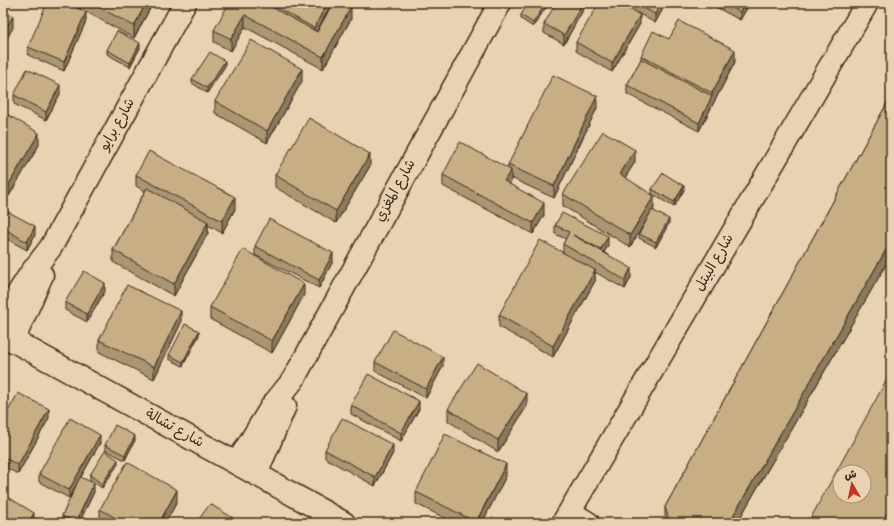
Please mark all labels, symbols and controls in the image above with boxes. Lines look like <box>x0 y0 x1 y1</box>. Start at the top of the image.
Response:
street label: شارع برايو <box>95 95 141 156</box>
street label: شارع المغزي <box>371 156 421 226</box>
street label: شارع البيتل <box>691 231 739 295</box>
street label: شارع تشالة <box>141 405 207 453</box>
north arrow <box>832 464 872 504</box>
text: ش <box>844 467 858 485</box>

